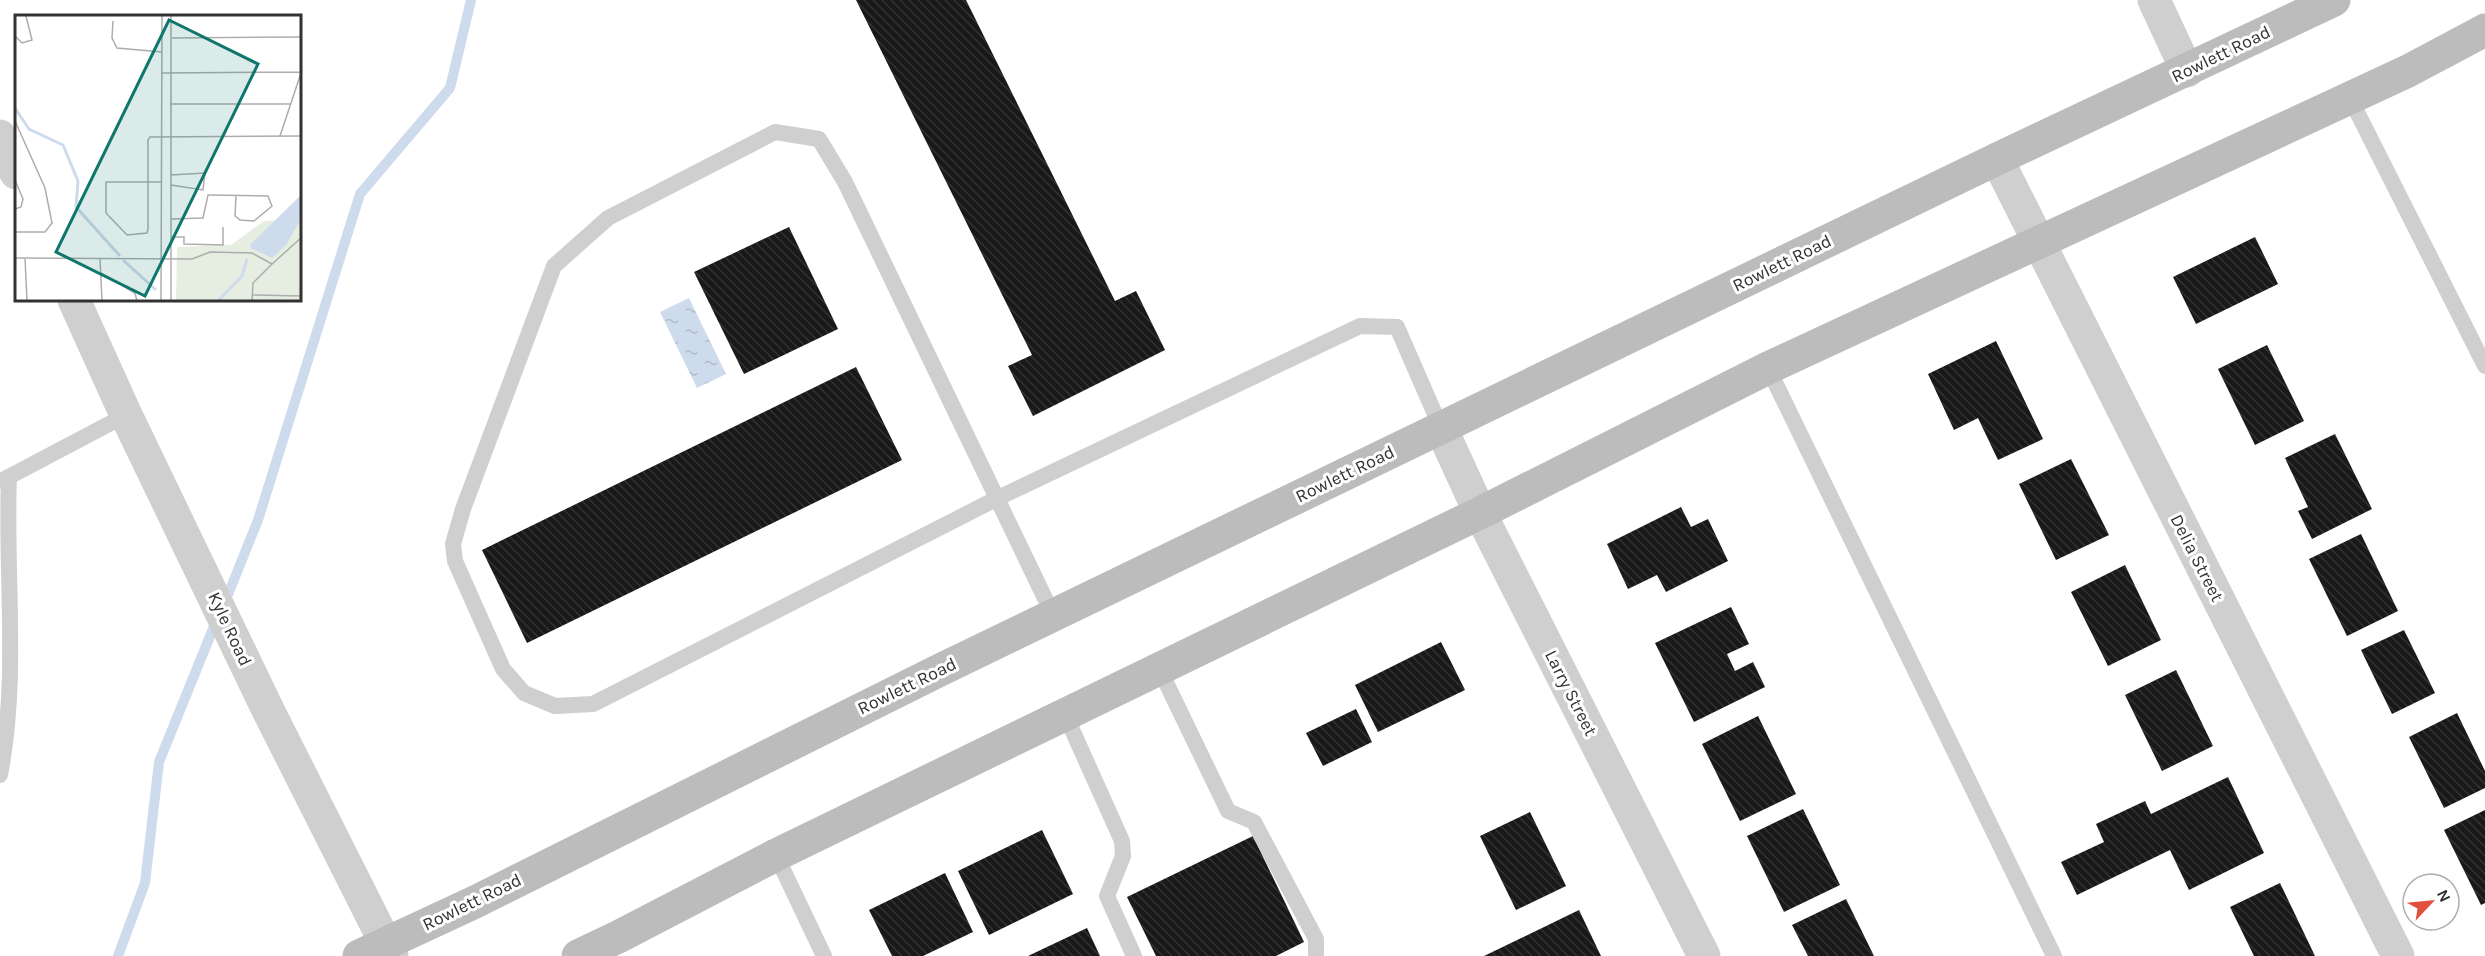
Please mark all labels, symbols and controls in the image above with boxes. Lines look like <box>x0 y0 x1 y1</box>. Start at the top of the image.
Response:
inset map <box>15 15 302 302</box>
street label: Rowlett Road <box>2168 21 2274 87</box>
street label: Rowlett Road <box>1729 230 1835 296</box>
street label: Rowlett Road <box>1292 441 1398 507</box>
street label: Delia Street <box>2166 511 2228 606</box>
street label: Kyle Road <box>203 588 257 670</box>
street label: Larry Street <box>1540 646 1602 740</box>
street label: Rowlett Road <box>854 653 960 719</box>
street label: Rowlett Road <box>419 869 525 935</box>
north arrow <box>2401 872 2461 932</box>
text: N <box>2433 886 2455 905</box>

